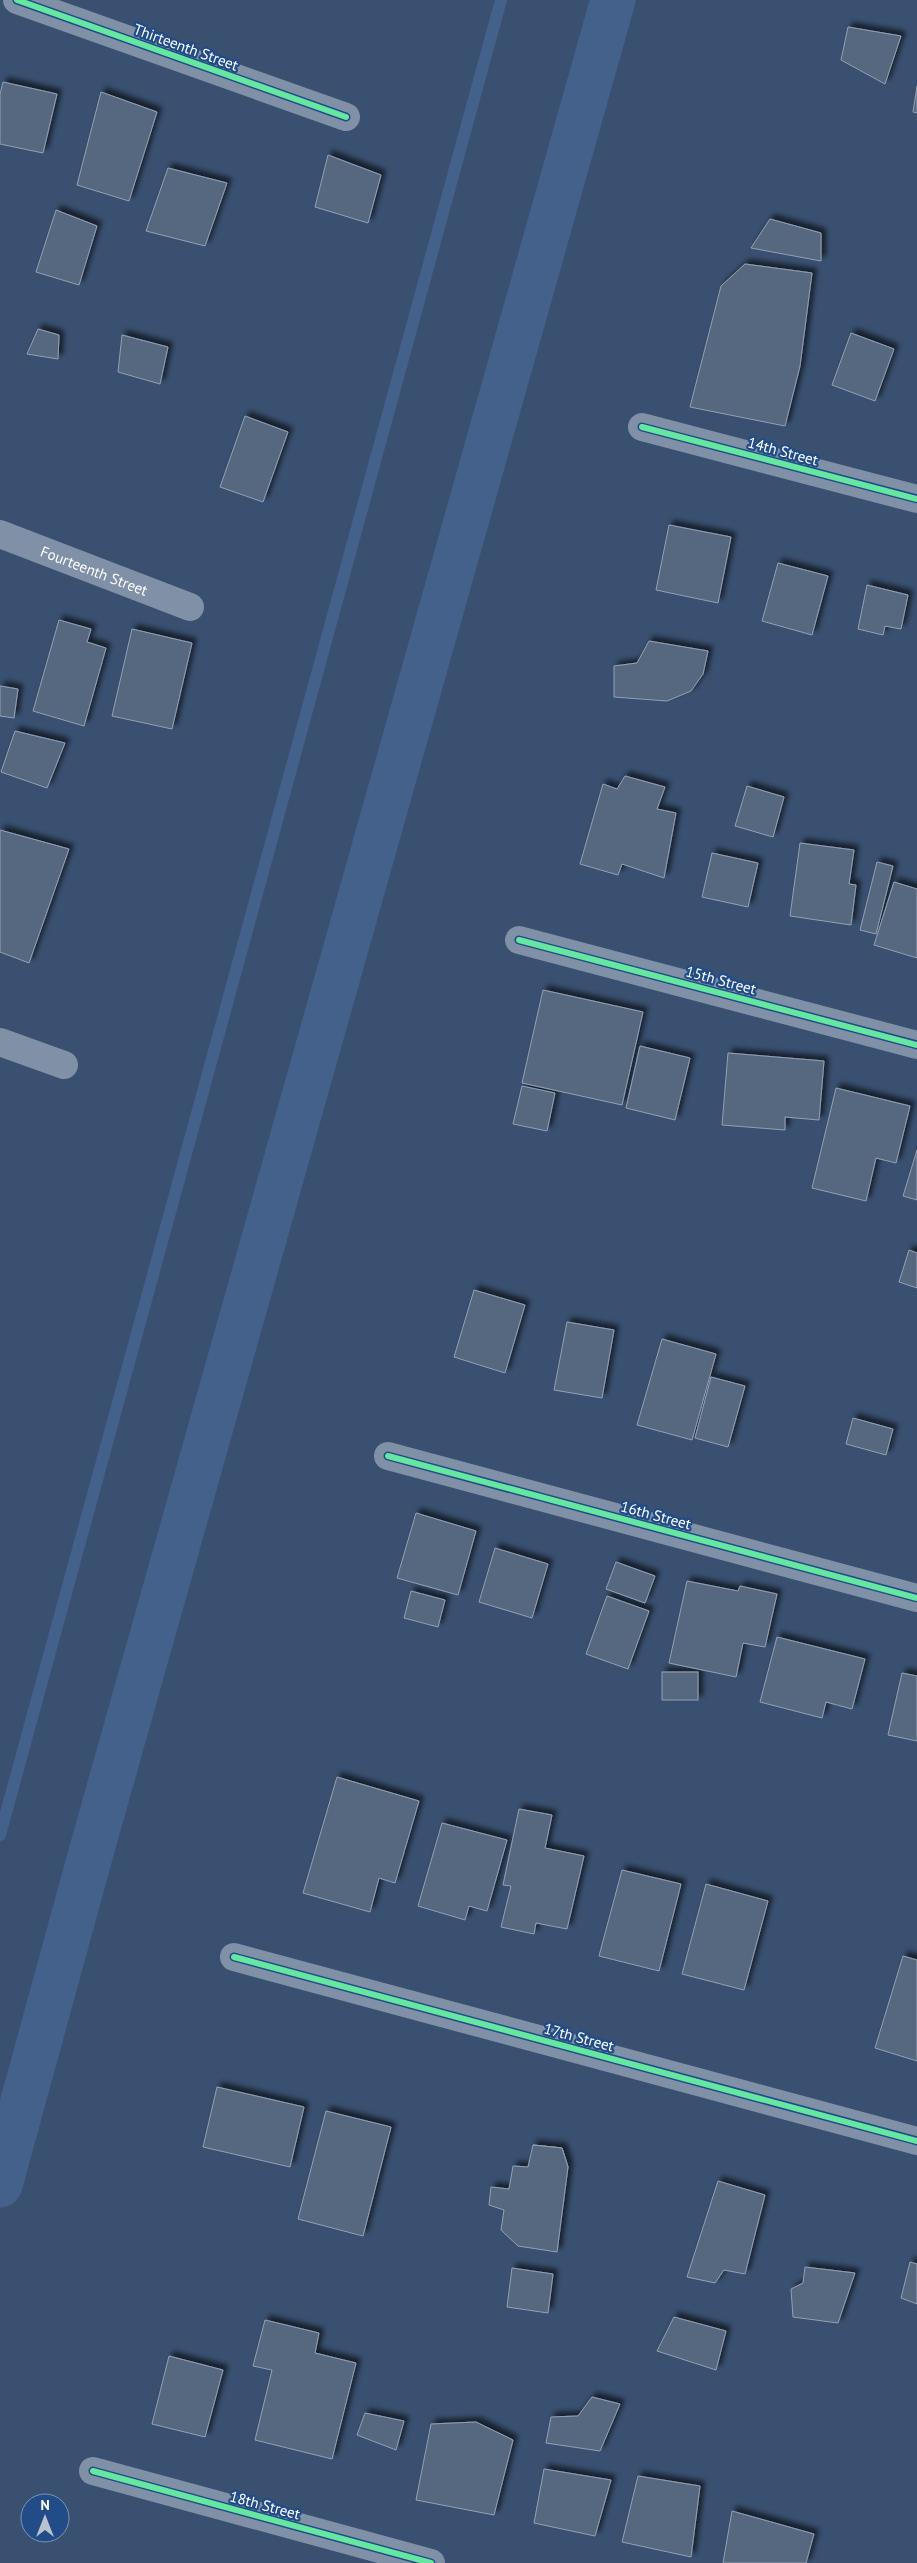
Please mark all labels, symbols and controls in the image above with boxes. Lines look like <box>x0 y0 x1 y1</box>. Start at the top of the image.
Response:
street label: Thirteenth Street <box>131 19 241 75</box>
street label: 14th Street <box>746 433 820 469</box>
street label: Fourteenth Street <box>38 541 151 599</box>
street label: 15th Street <box>684 962 758 998</box>
street label: 16th Street <box>619 1497 693 1533</box>
street label: 17th Street <box>542 2019 616 2055</box>
street label: 18th Street <box>228 2487 302 2523</box>
north arrow <box>20 2493 70 2543</box>
text: N <box>40 2496 50 2514</box>

